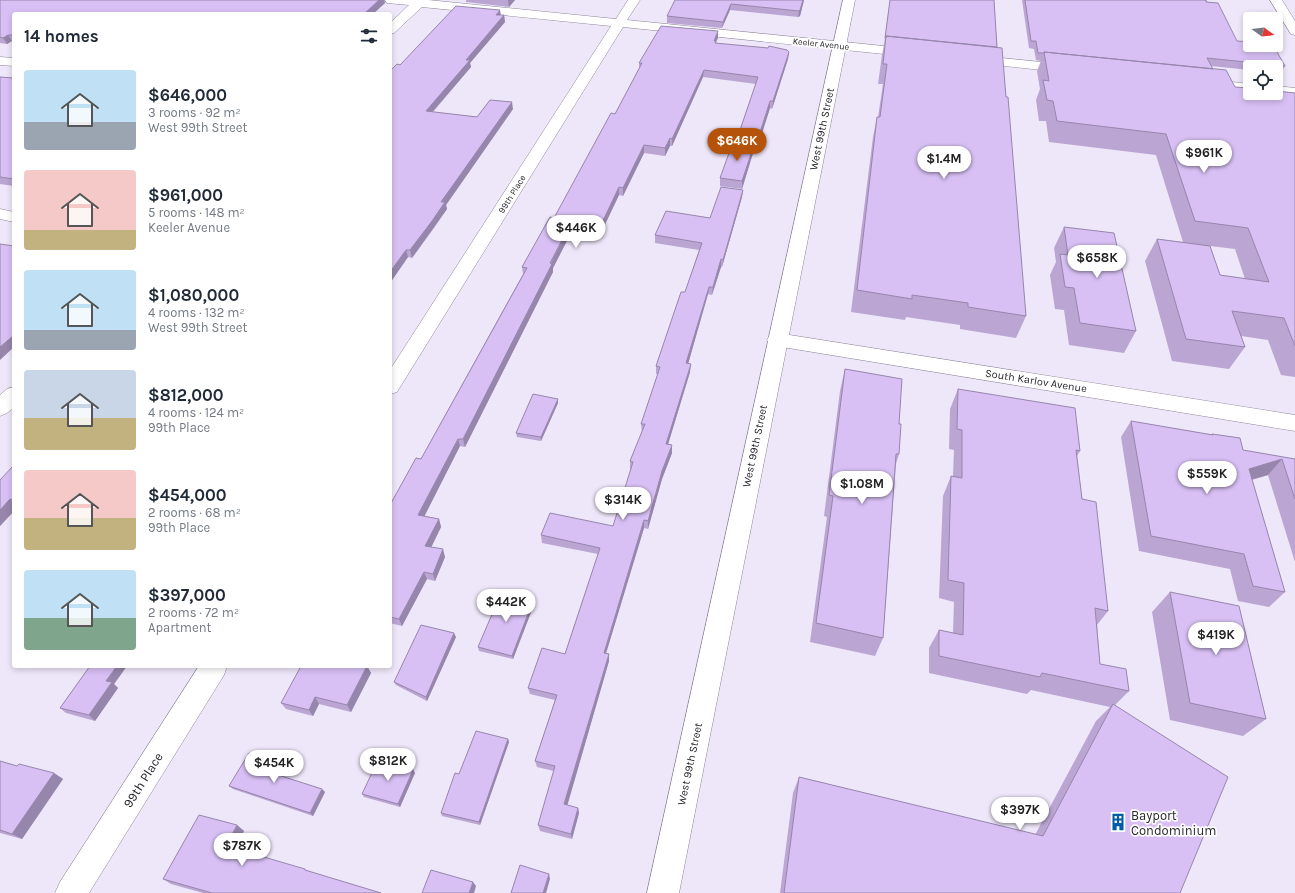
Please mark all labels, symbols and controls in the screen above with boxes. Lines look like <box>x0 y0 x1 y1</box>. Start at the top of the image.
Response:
north arrow <box>1243 12 1283 52</box>
map controls <box>1243 12 1283 100</box>
icon: filters <box>358 25 380 47</box>
text: 14 homes <box>24 26 99 46</box>
street label: Keeler Avenue <box>792 36 850 52</box>
button: locate <box>1243 60 1283 100</box>
text: $646,000 <box>148 85 227 105</box>
icon: home <box>56 86 104 134</box>
street label: West 99th Street <box>807 87 837 171</box>
text: 3 rooms · 92 m² <box>148 105 241 120</box>
text: West 99th Street <box>148 120 247 135</box>
pin: $646K <box>709 128 765 162</box>
text: $646K <box>717 133 757 148</box>
pin: $961K <box>1176 140 1232 174</box>
text: $961K <box>1185 145 1223 160</box>
pin: $1.4M <box>916 146 972 180</box>
text: $1.4M <box>926 151 962 166</box>
street label: 99th Place <box>496 173 528 215</box>
text: $961,000 <box>148 185 223 205</box>
icon: home <box>56 186 104 234</box>
text: 5 rooms · 148 m² <box>148 205 245 220</box>
pin: $446K <box>548 215 604 249</box>
text: Keeler Avenue <box>148 220 230 235</box>
text: $446K <box>556 220 596 235</box>
pin: $658K <box>1069 245 1125 279</box>
text: $658K <box>1076 250 1118 265</box>
text: $1,080,000 <box>148 285 239 305</box>
icon: home <box>56 286 104 334</box>
text: 4 rooms · 132 m² <box>148 305 245 320</box>
text: West 99th Street <box>148 320 247 335</box>
street label: South Karlov Avenue <box>984 367 1088 396</box>
text: $812,000 <box>148 385 224 405</box>
icon: home <box>56 386 104 434</box>
street label: West 99th Street <box>740 404 770 488</box>
text: 4 rooms · 124 m² <box>148 405 244 420</box>
text: 99th Place <box>148 420 210 435</box>
pin: $559K <box>1179 461 1235 495</box>
text: $559K <box>1187 466 1227 481</box>
pin: $1.08M <box>829 471 895 505</box>
text: $1.08M <box>840 476 884 491</box>
text: $454,000 <box>148 485 226 505</box>
icon: home <box>56 486 104 534</box>
pin: $314K <box>595 487 651 521</box>
text: $314K <box>604 492 642 507</box>
text: 2 rooms · 68 m² <box>148 505 241 520</box>
text: 99th Place <box>148 520 210 535</box>
text: $397,000 <box>148 585 226 605</box>
icon: home <box>56 586 104 634</box>
pin: $442K <box>478 589 534 623</box>
text: $442K <box>486 594 526 609</box>
text: 2 rooms · 72 m² <box>148 605 239 620</box>
text: Apartment <box>148 620 211 635</box>
pin: $419K <box>1188 622 1244 656</box>
text: $419K <box>1197 627 1235 642</box>
street label: West 99th Street <box>675 722 705 806</box>
pin: $812K <box>360 748 416 782</box>
street label: 99th Place <box>120 749 166 810</box>
pin: $454K <box>246 750 302 784</box>
text: $812K <box>369 753 407 768</box>
text: $454K <box>254 755 294 770</box>
pin: $397K <box>992 797 1048 831</box>
text: $397K <box>1000 802 1040 817</box>
place label: Bayport Condominium <box>1131 808 1217 838</box>
building icon: Bayport Condominium <box>1108 812 1128 832</box>
pin: $787K <box>214 833 270 867</box>
text: $787K <box>223 838 261 853</box>

